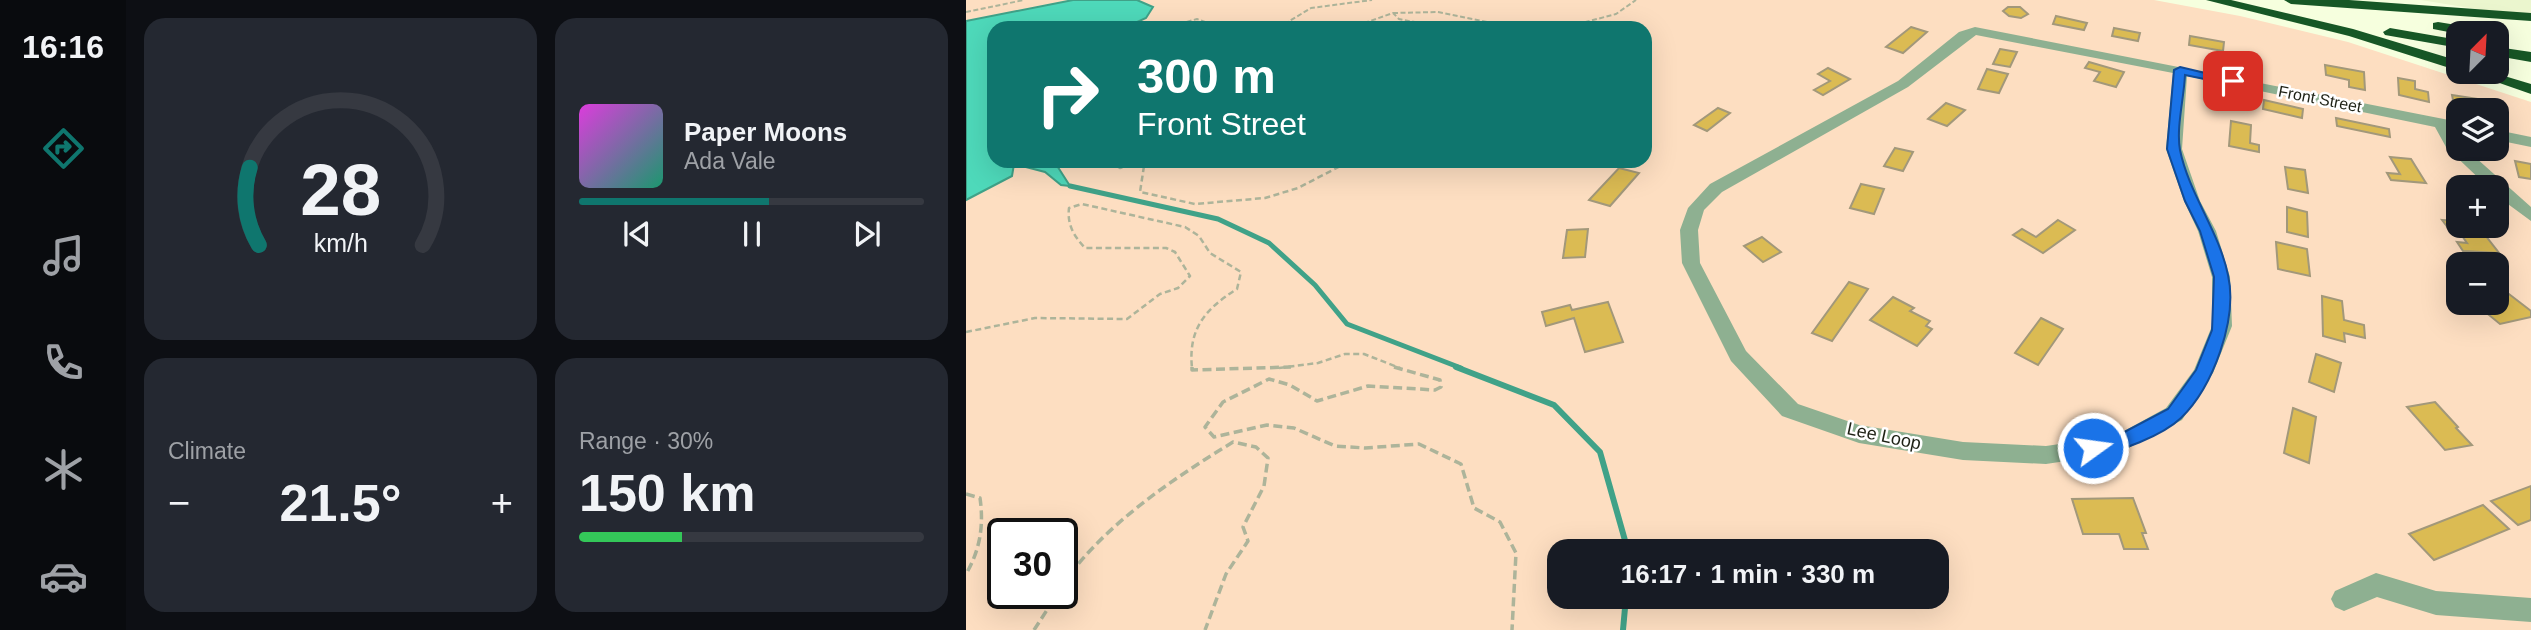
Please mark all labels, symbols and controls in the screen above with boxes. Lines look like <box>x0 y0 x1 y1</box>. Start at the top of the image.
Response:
north arrow <box>2446 21 2510 84</box>
map controls <box>2446 21 2509 315</box>
text: 16:16 <box>22 29 104 65</box>
icon: right <box>1022 49 1113 140</box>
text: 300 m <box>1137 49 1276 103</box>
pin <box>2203 51 2263 111</box>
icon: arrive <box>2214 62 2252 100</box>
street label: Front Street <box>2277 83 2364 116</box>
button: layers <box>2446 98 2509 161</box>
text: Front Street <box>1137 106 1306 142</box>
text: Paper Moons <box>684 117 847 147</box>
icon: directions <box>39 124 88 173</box>
text: Ada Vale <box>684 148 776 174</box>
text: 28 <box>300 149 381 230</box>
button: + <box>2446 175 2509 238</box>
icon: previous <box>618 215 656 253</box>
icon: pause <box>733 215 771 253</box>
icon: next <box>848 215 886 253</box>
text: km/h <box>313 229 368 257</box>
icon: music <box>39 231 88 280</box>
button: − <box>2446 252 2509 315</box>
icon: phone <box>39 338 88 387</box>
position arrow <box>2056 411 2130 485</box>
street label: Lee Loop <box>1845 418 1923 454</box>
text: Range · 30% <box>579 428 713 454</box>
text: Climate <box>168 438 246 464</box>
icon: climate <box>39 445 88 494</box>
text: 150 km <box>579 464 755 522</box>
text: 21.5° <box>279 474 402 532</box>
text: − <box>168 482 190 524</box>
text: + <box>491 482 513 524</box>
speed limit sign: 30 <box>987 518 1078 609</box>
icon: car <box>39 552 88 601</box>
text: 16:17 · 1 min · 330 m <box>1621 559 1875 589</box>

